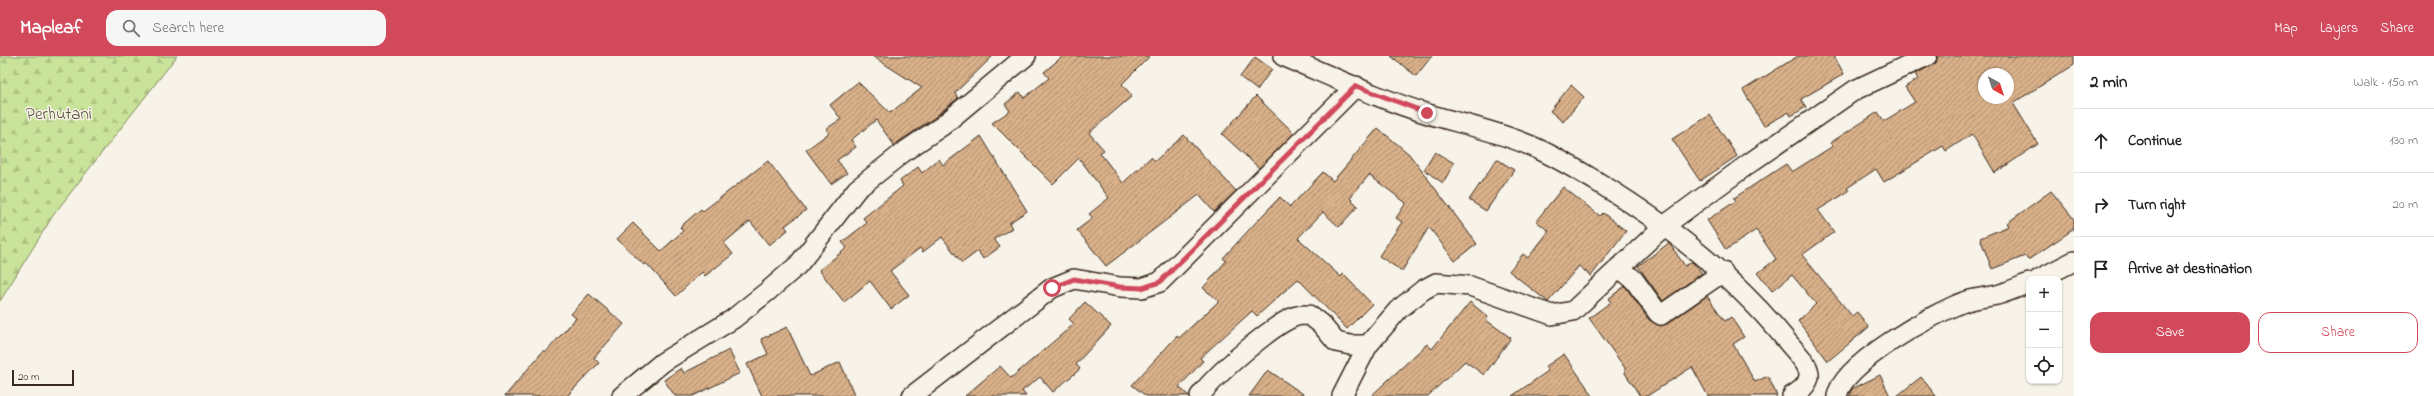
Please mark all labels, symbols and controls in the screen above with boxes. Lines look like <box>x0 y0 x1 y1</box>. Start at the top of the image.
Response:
search box <box>106 10 386 46</box>
text: Mapleaf <box>20 15 82 42</box>
icon: search <box>120 17 142 39</box>
text: Search here <box>152 17 224 39</box>
text: Map <box>2274 18 2298 39</box>
text: Layers <box>2320 18 2358 39</box>
text: Share <box>2380 18 2414 39</box>
north arrow <box>1978 68 2014 104</box>
text: 2 min <box>2090 70 2127 95</box>
text: Walk · 150 m <box>2353 73 2418 92</box>
park label: Perhutani <box>26 102 92 127</box>
route end <box>1418 104 1436 122</box>
icon: ahead <box>2090 130 2112 152</box>
text: Continue <box>2128 130 2182 152</box>
text: 130 m <box>2390 131 2418 150</box>
icon: right <box>2090 194 2112 216</box>
text: Turn right <box>2128 194 2186 216</box>
text: 20 m <box>2393 195 2418 214</box>
icon: arrive <box>2090 258 2112 280</box>
text: Arrive at destination <box>2128 258 2252 280</box>
map controls <box>2026 276 2062 384</box>
button: + <box>2026 276 2062 312</box>
route start <box>1043 279 1061 297</box>
button: − <box>2026 312 2062 348</box>
button: Save <box>2090 312 2250 353</box>
button: Share <box>2258 312 2418 353</box>
button: locate <box>2026 348 2062 384</box>
scale bar <box>12 368 74 387</box>
text: 20 m <box>18 369 40 385</box>

